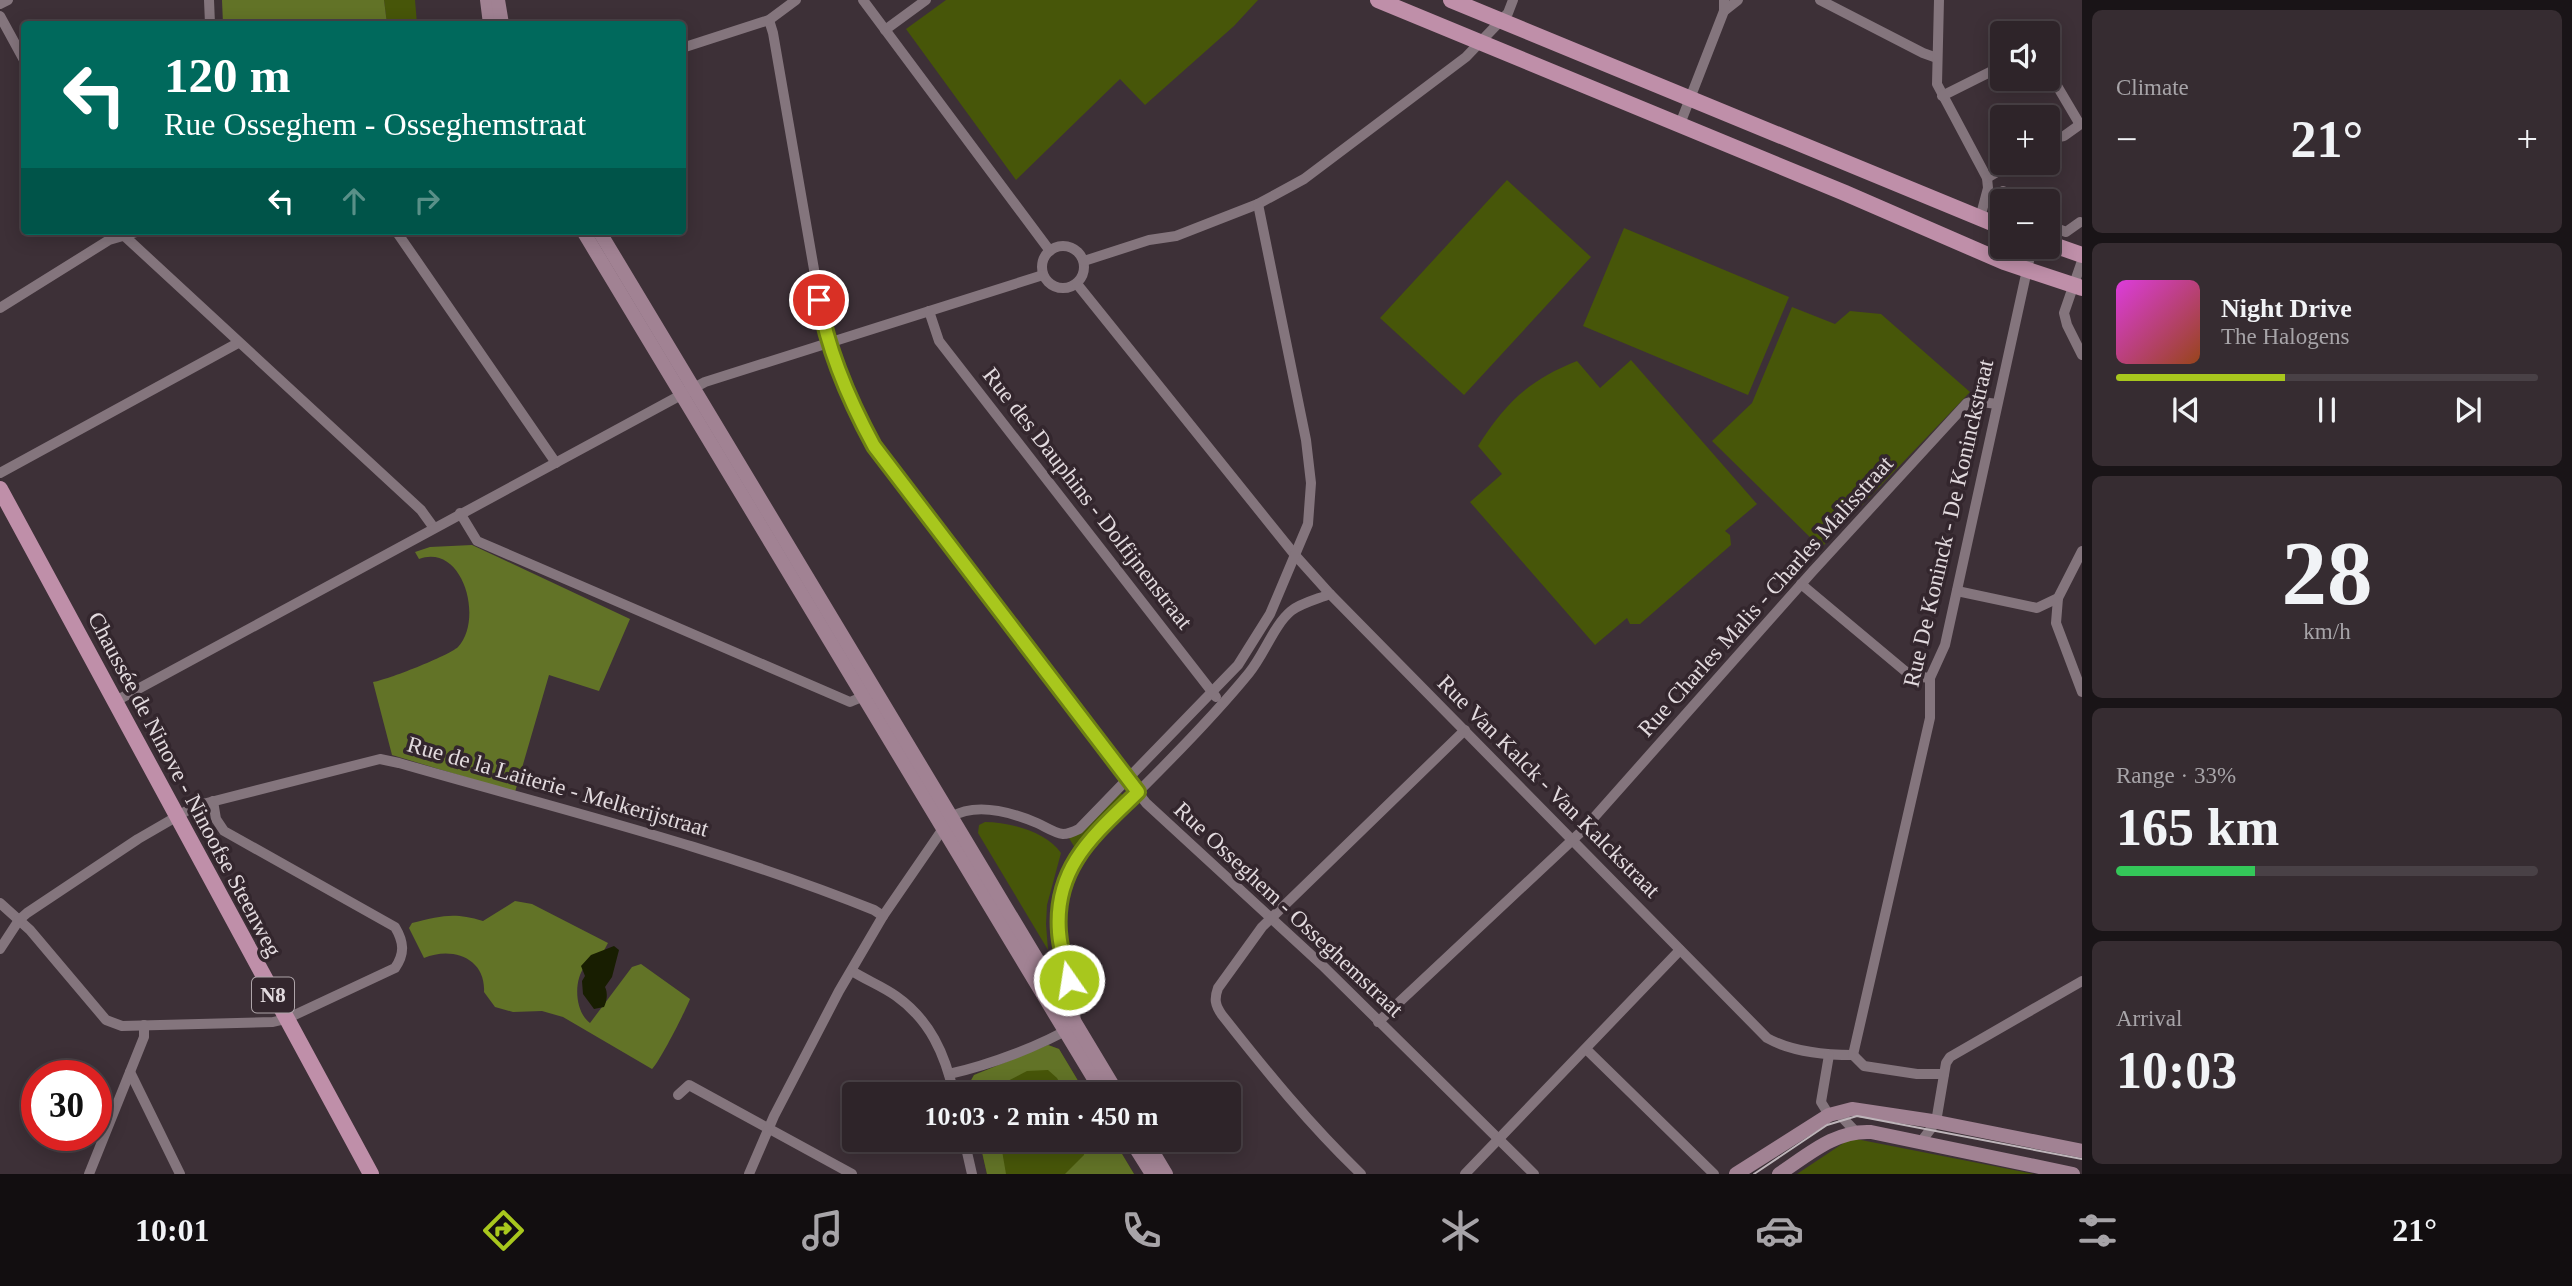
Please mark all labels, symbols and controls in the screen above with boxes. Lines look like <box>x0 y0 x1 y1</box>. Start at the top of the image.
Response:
map controls <box>1990 21 2060 259</box>
button: sound <box>1990 21 2060 91</box>
text: 120 m <box>164 48 291 103</box>
icon: left <box>49 49 140 140</box>
text: Climate <box>2116 75 2189 100</box>
button: + <box>1990 105 2060 175</box>
text: Rue Osseghem - Osseghemstraat <box>164 106 586 142</box>
text: 21° <box>2291 111 2363 168</box>
text: − <box>2116 118 2137 160</box>
text: + <box>2517 118 2538 160</box>
icon: left <box>262 182 300 220</box>
icon: ahead <box>335 182 373 220</box>
icon: right <box>408 182 446 220</box>
button: − <box>1990 189 2060 259</box>
pin <box>789 270 849 330</box>
icon: arrive <box>800 281 838 319</box>
text: Night Drive <box>2221 294 2352 323</box>
text: The Halogens <box>2221 324 2349 349</box>
street label: Rue De Koninck - De Koninckstraat <box>1899 356 1999 689</box>
street label: Rue des Dauphins - Dolfijnenstraat <box>978 363 1198 634</box>
icon: previous <box>2167 391 2205 429</box>
icon: pause <box>2308 391 2346 429</box>
icon: next <box>2449 391 2487 429</box>
street label: Rue Charles Malis - Charles Malisstraat <box>1633 451 1898 742</box>
text: 28 <box>2282 523 2373 624</box>
street label: Chaussée de Ninove - Ninoofse Steenweg <box>83 608 287 961</box>
text: km/h <box>2303 619 2351 644</box>
street label: Rue Van Kalck - Van Kalckstraat <box>1432 670 1665 903</box>
street label: Rue de la Laiterie - Melkerijstraat <box>404 731 712 842</box>
text: Range · 33% <box>2116 763 2236 788</box>
street label: Rue Osseghem - Osseghemstraat <box>1169 797 1409 1022</box>
text: 165 km <box>2116 799 2279 856</box>
position arrow <box>1032 943 1106 1017</box>
road number: N8 <box>252 978 294 1012</box>
text: Arrival <box>2116 1006 2182 1031</box>
text: 10:03 <box>2116 1042 2237 1099</box>
speed limit sign: 30 <box>21 1060 112 1151</box>
text: 10:03 · 2 min · 450 m <box>925 1102 1159 1131</box>
icon: directions <box>479 1206 528 1255</box>
icon: music <box>798 1206 847 1255</box>
icon: phone <box>1117 1206 1166 1255</box>
icon: climate <box>1436 1206 1485 1255</box>
icon: car <box>1755 1206 1804 1255</box>
icon: filters <box>2073 1206 2122 1255</box>
text: 10:01 <box>135 1212 210 1248</box>
text: 21° <box>2392 1212 2437 1248</box>

